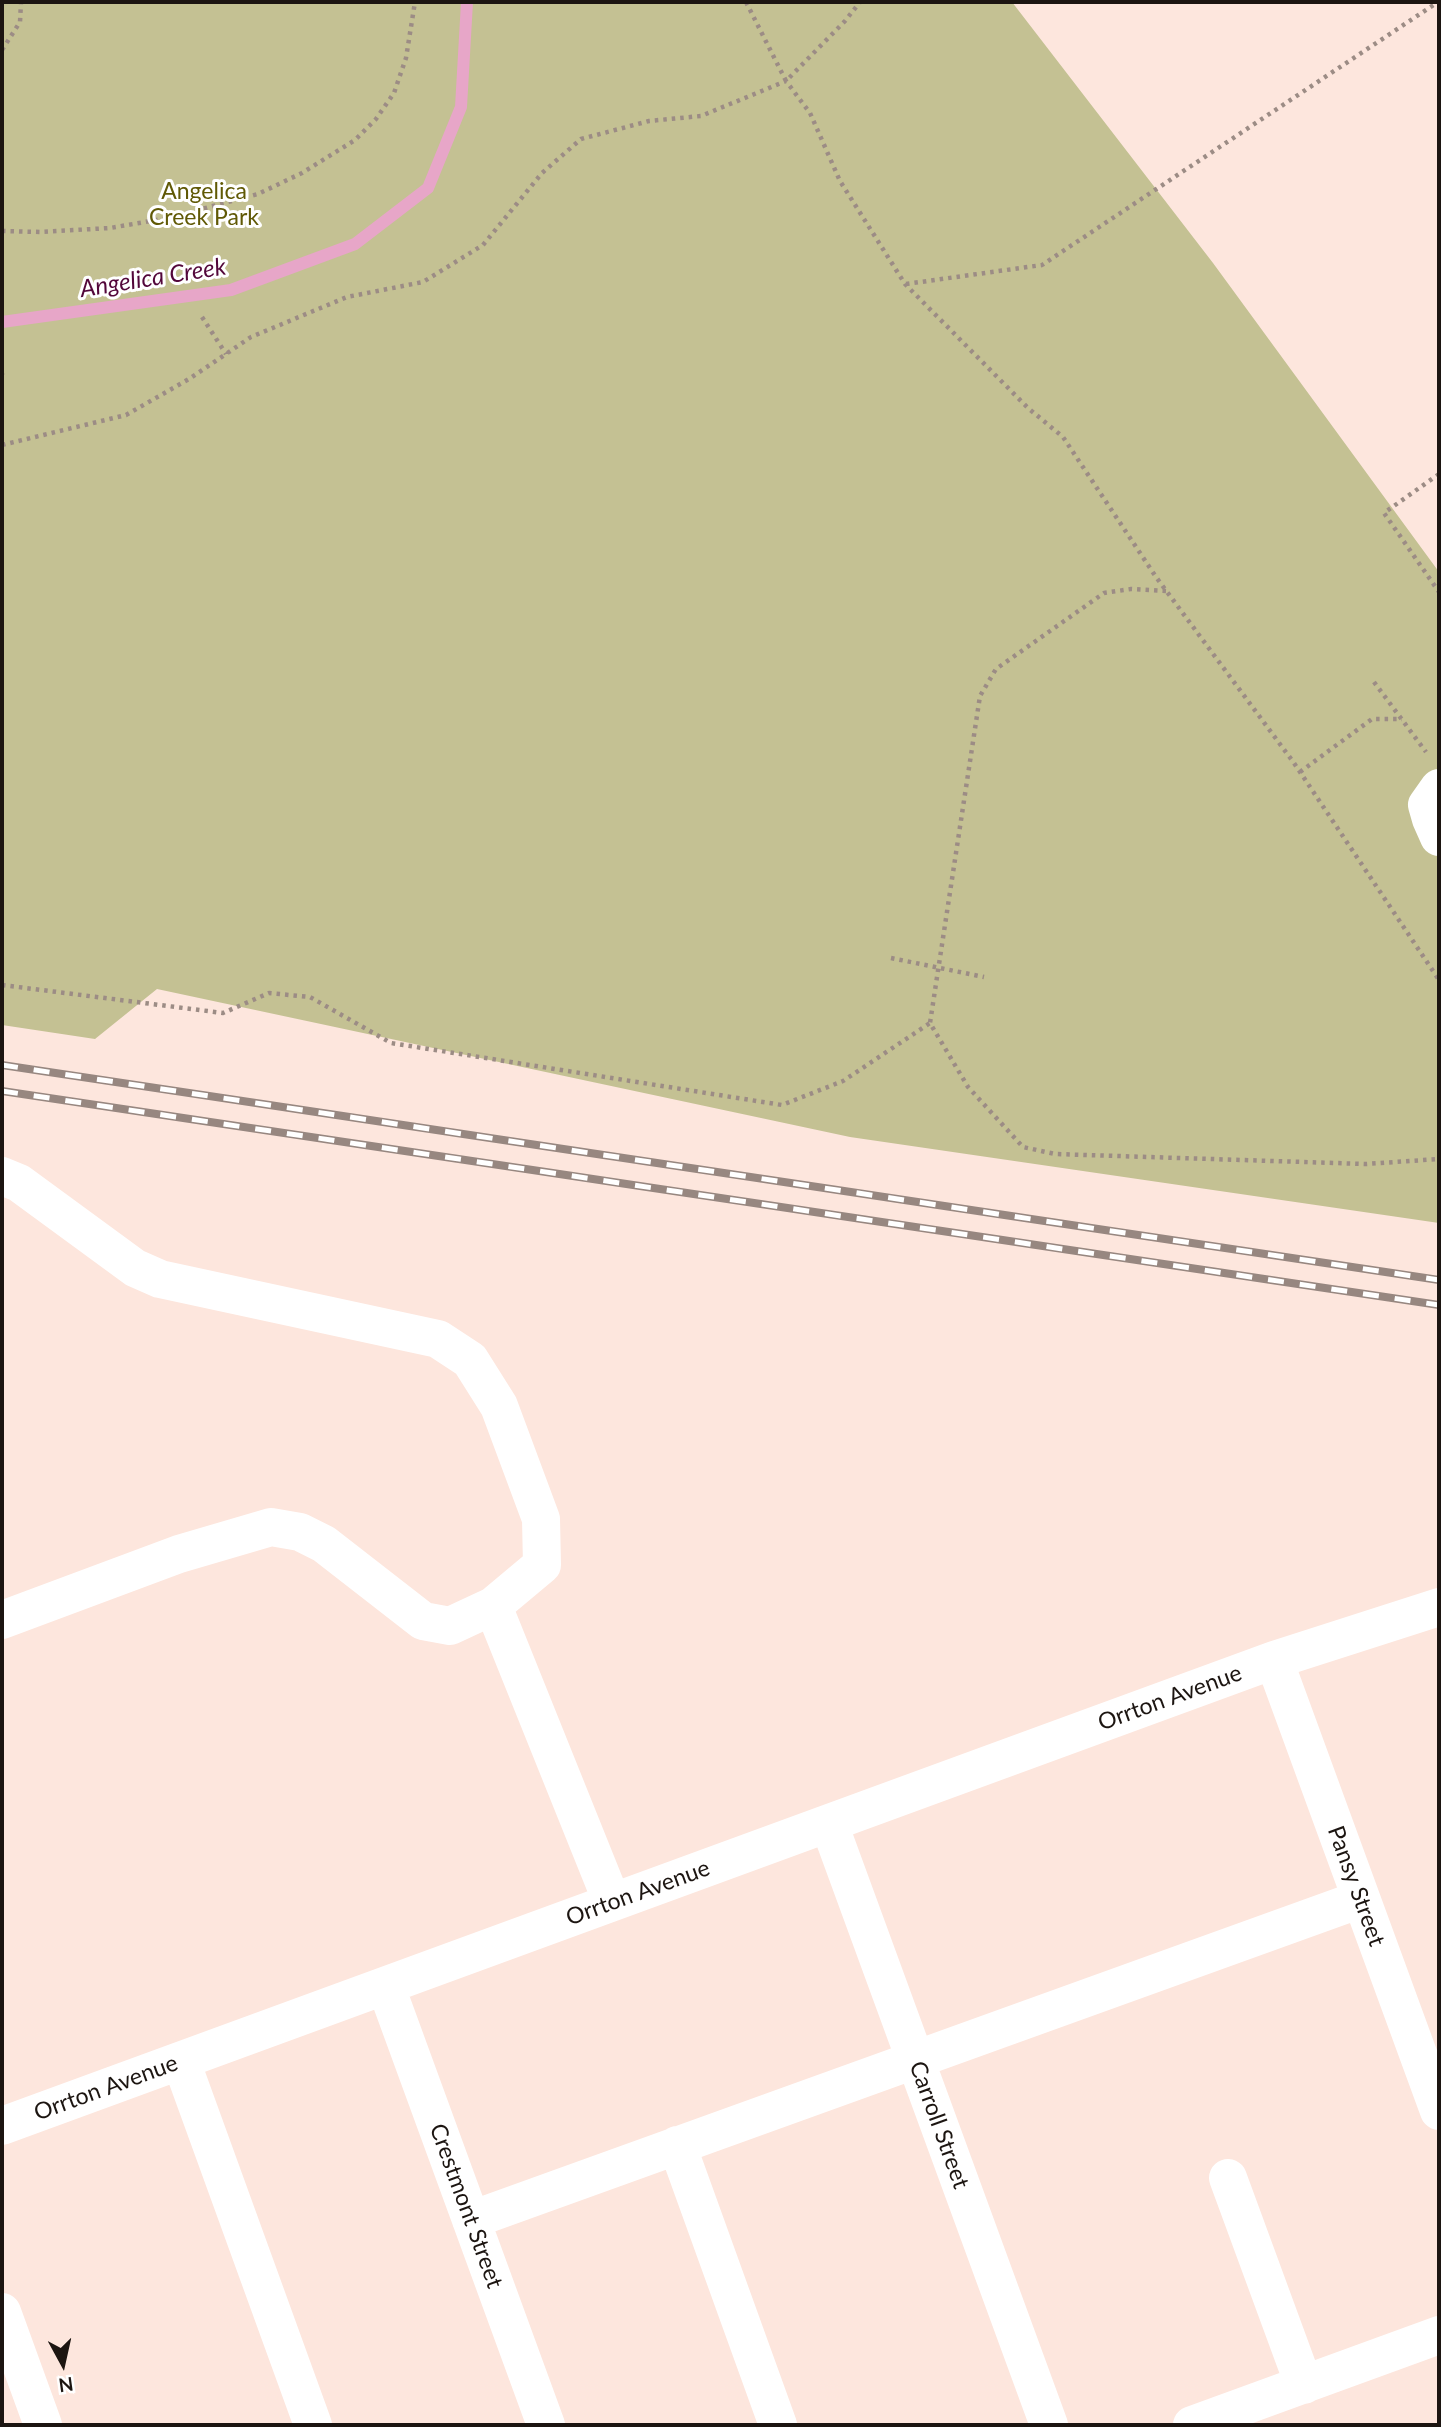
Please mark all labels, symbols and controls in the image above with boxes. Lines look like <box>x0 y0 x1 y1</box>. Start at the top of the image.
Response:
park label: Angelica Creek Park <box>149 178 259 232</box>
water label: Angelica Creek <box>78 252 228 304</box>
street label: Orrton Avenue <box>1094 1659 1246 1737</box>
street label: Pansy Street <box>1322 1822 1390 1950</box>
street label: Orrton Avenue <box>562 1854 714 1932</box>
street label: Orrton Avenue <box>30 2049 182 2127</box>
street label: Carroll Street <box>903 2058 975 2192</box>
street label: Crestmont Street <box>423 2120 509 2292</box>
north arrow <box>28 2329 98 2399</box>
text: N <box>57 2373 75 2398</box>

